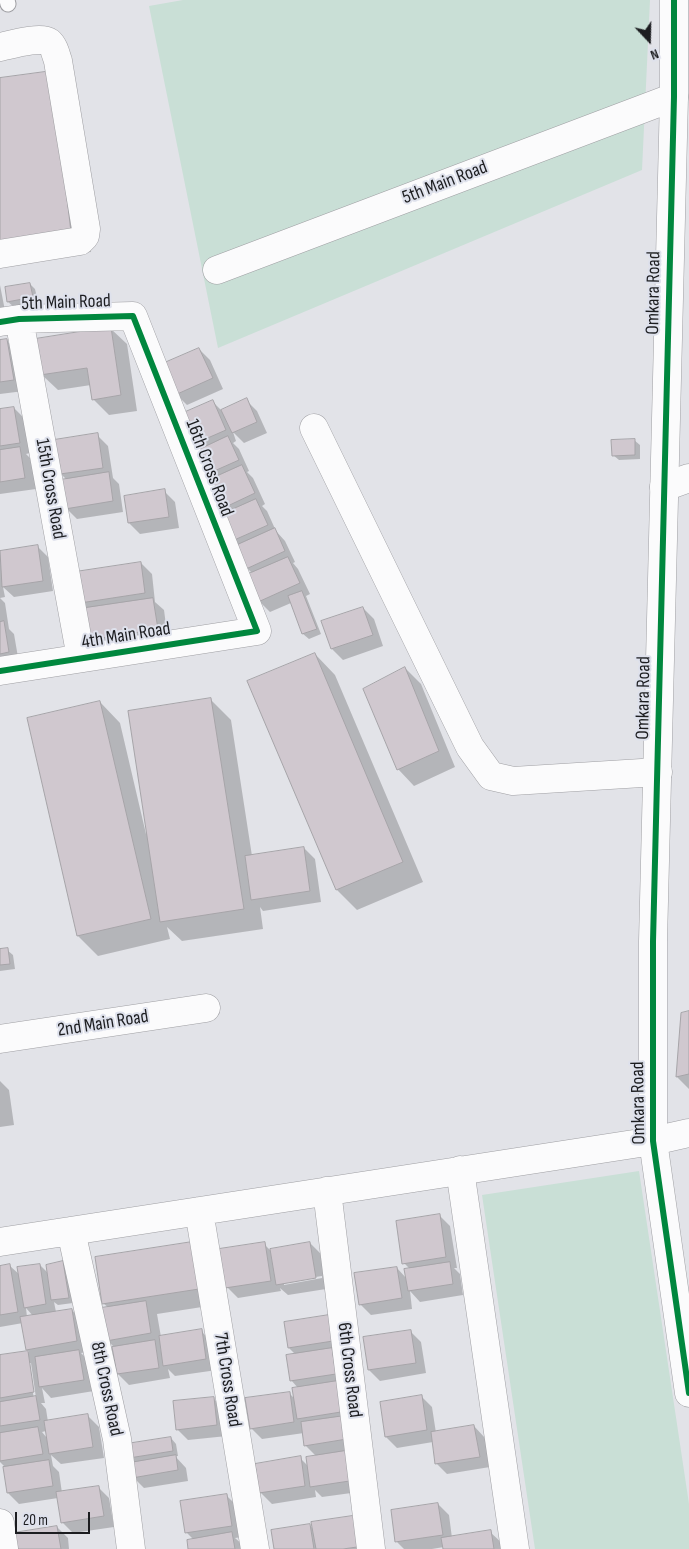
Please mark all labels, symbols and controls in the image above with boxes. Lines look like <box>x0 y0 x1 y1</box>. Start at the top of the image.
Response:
north arrow <box>624 15 674 65</box>
text: N <box>648 45 661 64</box>
street label: 5th Main Road <box>399 156 491 210</box>
street label: Omkara Road <box>642 251 666 335</box>
street label: 5th Main Road <box>21 290 111 316</box>
street label: 16th Cross Road <box>180 416 238 520</box>
street label: 15th Cross Road <box>30 437 70 541</box>
street label: 4th Main Road <box>80 618 172 654</box>
street label: Omkara Road <box>632 656 656 740</box>
street label: 2nd Main Road <box>56 1006 150 1042</box>
street label: Omkara Road <box>627 1061 651 1145</box>
street label: 6th Cross Road <box>332 1321 366 1419</box>
street label: 7th Cross Road <box>208 1331 246 1429</box>
street label: 8th Cross Road <box>85 1340 127 1438</box>
scale bar <box>18 1502 92 1534</box>
text: 20 m <box>23 1511 48 1530</box>

